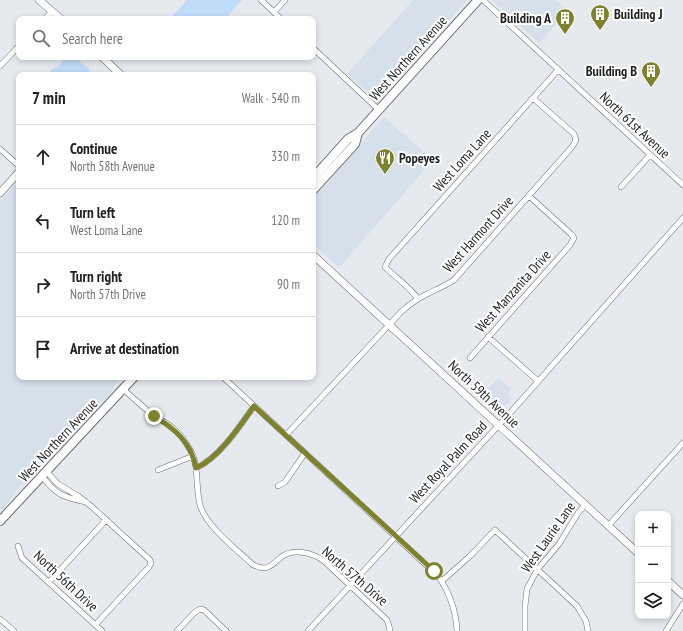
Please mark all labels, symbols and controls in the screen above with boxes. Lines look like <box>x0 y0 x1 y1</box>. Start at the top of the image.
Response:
building icon: Building J <box>589 3 611 31</box>
place label: Building J <box>614 5 662 23</box>
building icon: Building A <box>554 7 576 35</box>
place label: Building A <box>500 9 552 27</box>
street label: West Northern Avenue <box>365 12 451 104</box>
search box <box>16 16 316 60</box>
icon: search <box>30 27 52 49</box>
text: Search here <box>62 29 123 48</box>
building icon: Building B <box>640 60 662 88</box>
place label: Building B <box>586 62 637 80</box>
text: 7 min <box>32 87 66 109</box>
street label: North 61st Avenue <box>596 88 674 162</box>
text: Walk · 540 m <box>242 90 300 107</box>
street label: West Loma Lane <box>429 125 495 195</box>
text: Continue <box>70 139 117 158</box>
icon: ahead <box>32 146 54 168</box>
restaurant icon: Popeyes <box>374 147 396 175</box>
text: 330 m <box>271 148 300 165</box>
place label: Popeyes <box>399 149 440 167</box>
text: North 58th Avenue <box>70 158 155 175</box>
street label: West Harmont Drive <box>439 192 517 276</box>
text: Turn left <box>70 203 115 222</box>
icon: left <box>32 210 54 232</box>
text: 120 m <box>271 212 300 229</box>
text: West Loma Lane <box>70 222 143 239</box>
street label: West Manzanita Drive <box>471 246 555 336</box>
text: Turn right <box>70 267 122 286</box>
icon: right <box>32 274 54 296</box>
text: 90 m <box>277 276 300 293</box>
text: North 57th Drive <box>70 286 146 303</box>
icon: arrive <box>32 338 54 360</box>
text: Arrive at destination <box>70 339 179 358</box>
street label: North 59th Avenue <box>444 356 524 432</box>
street label: West Northern Avenue <box>15 394 101 486</box>
route end <box>145 407 163 425</box>
street label: West Royal Palm Road <box>405 417 491 507</box>
street label: West Laurie Lane <box>517 498 579 576</box>
map controls <box>635 511 671 619</box>
button: + <box>635 511 671 547</box>
street label: North 57th Drive <box>318 542 392 610</box>
street label: North 56th Drive <box>30 547 102 616</box>
button: − <box>635 547 671 583</box>
route start <box>425 562 443 580</box>
button: layers <box>635 583 671 619</box>

